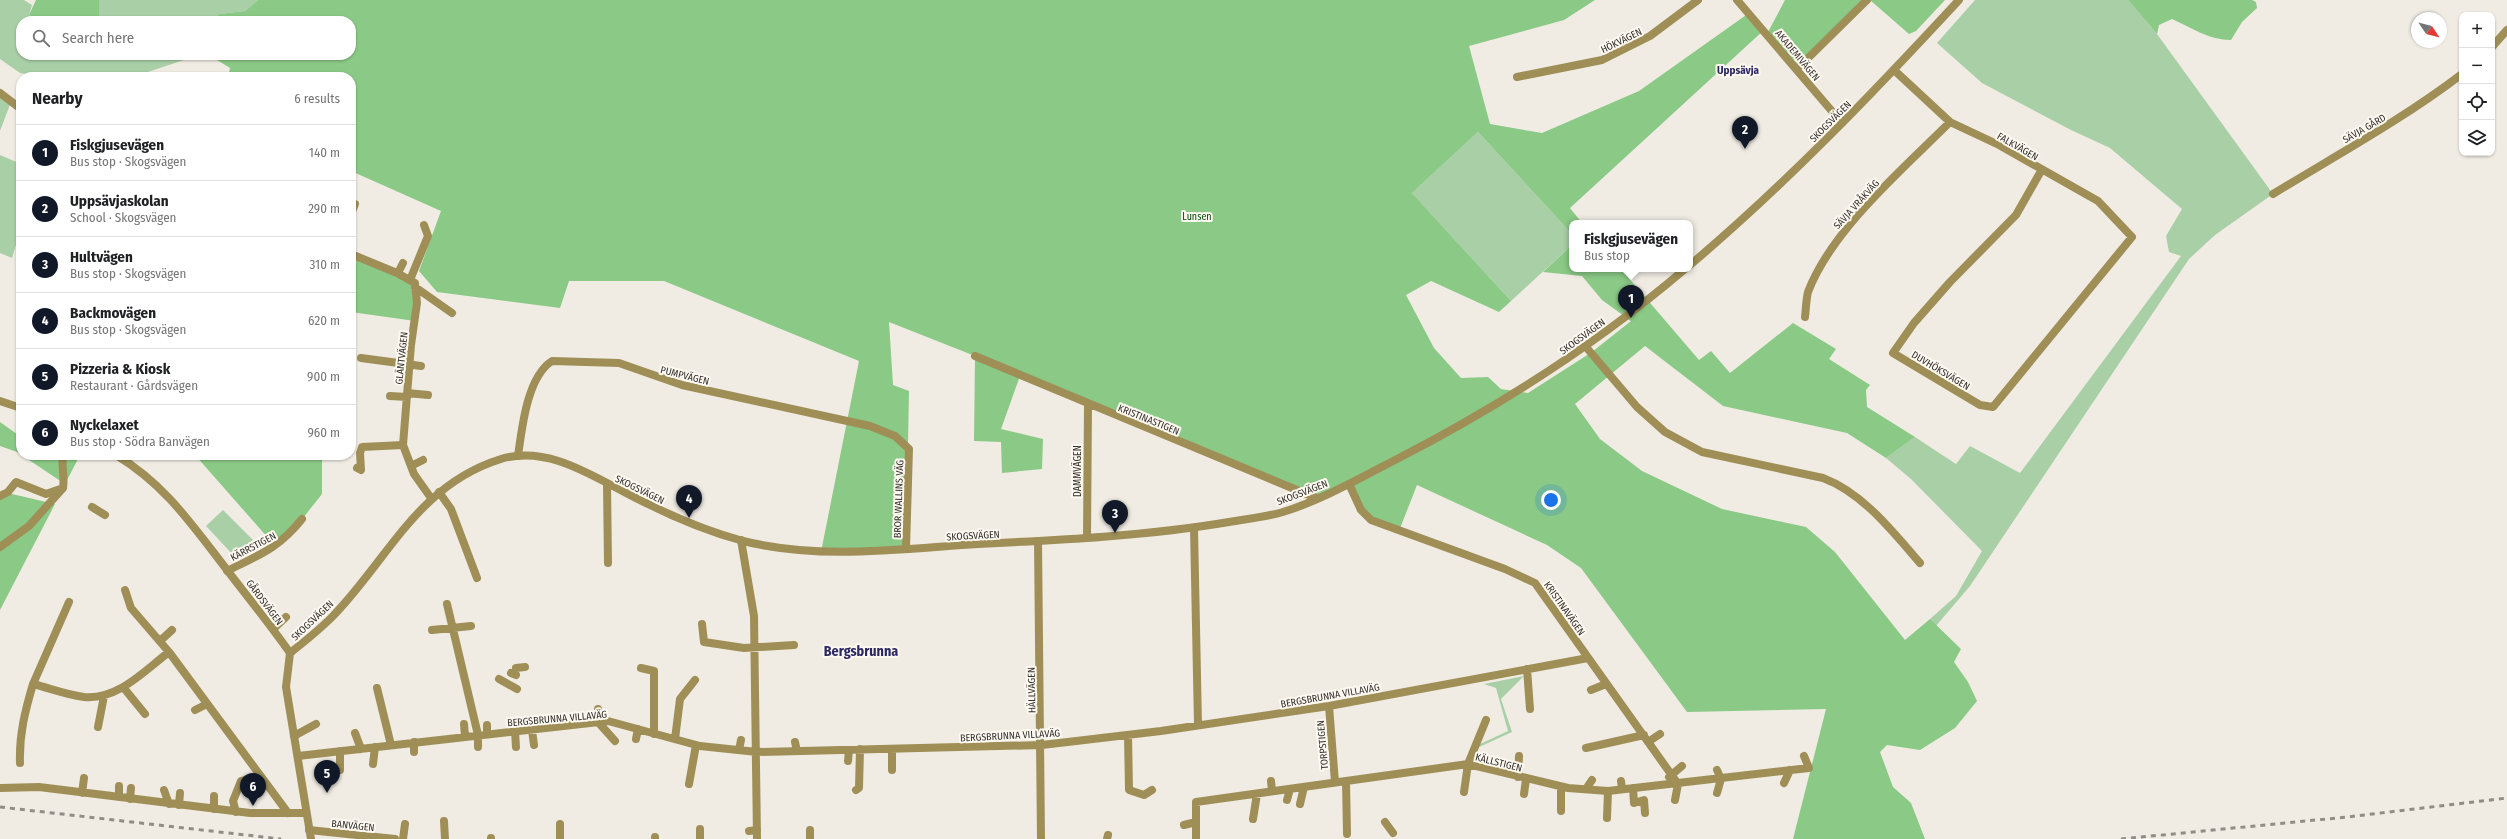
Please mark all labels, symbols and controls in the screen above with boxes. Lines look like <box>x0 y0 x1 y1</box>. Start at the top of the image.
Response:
north arrow <box>2411 12 2447 48</box>
map controls <box>2459 12 2495 156</box>
button: + <box>2459 12 2495 48</box>
search box <box>16 16 356 60</box>
street label: HÖKVÄGEN <box>1598 25 1644 56</box>
icon: search <box>30 27 52 49</box>
street label: AKADEMIVÄGEN <box>1773 27 1823 83</box>
text: Search here <box>62 29 134 47</box>
button: − <box>2459 48 2495 84</box>
district label: Uppsävja <box>1717 64 1760 77</box>
button: locate <box>2459 84 2495 120</box>
text: Nearby <box>32 88 83 109</box>
text: 6 results <box>294 91 340 106</box>
street label: SKOGSVÄGEN <box>1807 98 1854 145</box>
street label: SÄVJA GÅRD <box>2340 110 2388 146</box>
pin: 2 <box>1732 116 1758 149</box>
button: layers <box>2459 120 2495 156</box>
street label: FALKVÄGEN <box>1995 129 2041 163</box>
text: Fiskgjusevägen <box>70 136 164 154</box>
text: 1 <box>42 145 48 160</box>
text: 140 m <box>309 145 340 160</box>
text: Bus stop · Skogsvägen <box>70 154 186 169</box>
street label: SÄVJA VRÅKVÄG <box>1830 176 1882 232</box>
text: Uppsävjaskolan <box>70 192 169 210</box>
text: 2 <box>42 201 48 216</box>
text: 290 m <box>308 201 340 216</box>
text: School · Skogsvägen <box>70 210 176 225</box>
park label: Lunsen <box>1182 211 1212 223</box>
popup <box>1569 220 1693 272</box>
text: Fiskgjusevägen <box>1584 230 1678 248</box>
text: Hultvägen <box>70 248 133 266</box>
text: Bus stop <box>1584 248 1630 263</box>
text: 3 <box>42 257 48 272</box>
text: 310 m <box>310 257 340 272</box>
text: Bus stop · Skogsvägen <box>70 266 186 281</box>
pin: 1 <box>1618 285 1644 318</box>
text: Backmovägen <box>70 304 156 322</box>
text: 4 <box>42 313 48 328</box>
text: 620 m <box>308 313 340 328</box>
street label: SKOGSVÄGEN <box>1557 315 1608 357</box>
text: Bus stop · Skogsvägen <box>70 322 186 337</box>
street label: GLÄNTVÄGEN <box>392 331 411 385</box>
street label: DUVHÖKSVÄGEN <box>1909 348 1972 393</box>
text: Pizzeria & Kiosk <box>70 360 170 378</box>
street label: PUMPVÄGEN <box>659 363 711 388</box>
text: 5 <box>42 369 48 384</box>
text: 900 m <box>307 369 340 384</box>
text: Restaurant · Gårdsvägen <box>70 378 198 393</box>
street label: KRISTINASTIGEN <box>1116 402 1181 438</box>
text: Nyckelaxet <box>70 416 139 434</box>
text: 6 <box>42 425 48 440</box>
text: 960 m <box>307 425 340 440</box>
text: Bus stop · Södra Banvägen <box>70 434 210 449</box>
street label: DAMMVÄGEN <box>1071 445 1084 497</box>
street label: BROR WALLINS VÄG <box>891 459 906 538</box>
street label: SKOGSVÄGEN <box>613 472 667 507</box>
street label: SKOGSVÄGEN <box>1275 477 1329 508</box>
pin: 4 <box>676 485 702 518</box>
your location <box>1541 490 1561 510</box>
pin: 3 <box>1102 500 1128 533</box>
street label: SKOGSVÄGEN <box>946 528 1000 543</box>
street label: KÄRRSTIGEN <box>228 529 278 564</box>
street label: GÅRDSVÄGEN <box>243 576 287 628</box>
street label: KRISTINAVÄGEN <box>1541 579 1588 638</box>
street label: SKOGSVÄGEN <box>288 597 336 643</box>
district label: Bergsbrunna <box>824 643 898 660</box>
street label: HÄLLVÄGEN <box>1025 667 1038 713</box>
street label: BERGSBRUNNA VILLAVÄG <box>1280 680 1381 711</box>
street label: BERGSBRUNNA VILLAVÄG <box>507 708 608 729</box>
street label: TORPSTIGEN <box>1315 720 1331 770</box>
street label: BERGSBRUNNA VILLAVÄG <box>960 726 1061 745</box>
street label: KÄLLSTIGEN <box>1474 750 1524 775</box>
pin: 5 <box>314 760 340 793</box>
pin: 6 <box>240 773 266 806</box>
street label: BANVÄGEN <box>331 817 375 834</box>

